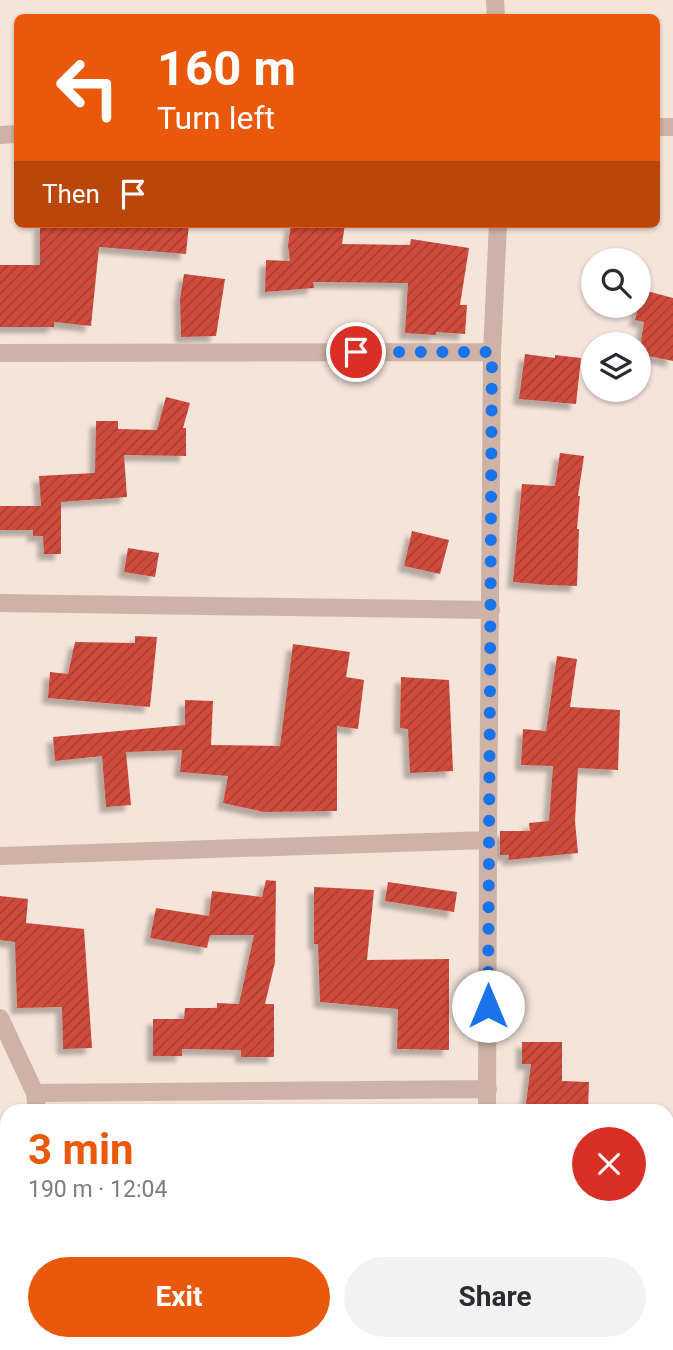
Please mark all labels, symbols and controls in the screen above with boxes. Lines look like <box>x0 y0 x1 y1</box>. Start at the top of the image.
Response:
text: 160 m <box>157 40 296 97</box>
icon: left <box>42 42 133 133</box>
text: Turn left <box>157 99 275 137</box>
icon: arrive <box>114 175 152 213</box>
text: Then <box>42 179 100 209</box>
map controls <box>581 248 651 402</box>
button: search <box>581 248 651 318</box>
pin <box>326 322 386 382</box>
button: layers <box>581 332 651 402</box>
icon: arrive <box>337 333 375 371</box>
position arrow <box>451 969 525 1043</box>
text: 3 min <box>28 1125 134 1174</box>
button: close <box>572 1127 646 1201</box>
text: 190 m · 12:04 <box>28 1176 167 1203</box>
button: Exit <box>28 1257 330 1337</box>
button: Share <box>344 1257 646 1337</box>

